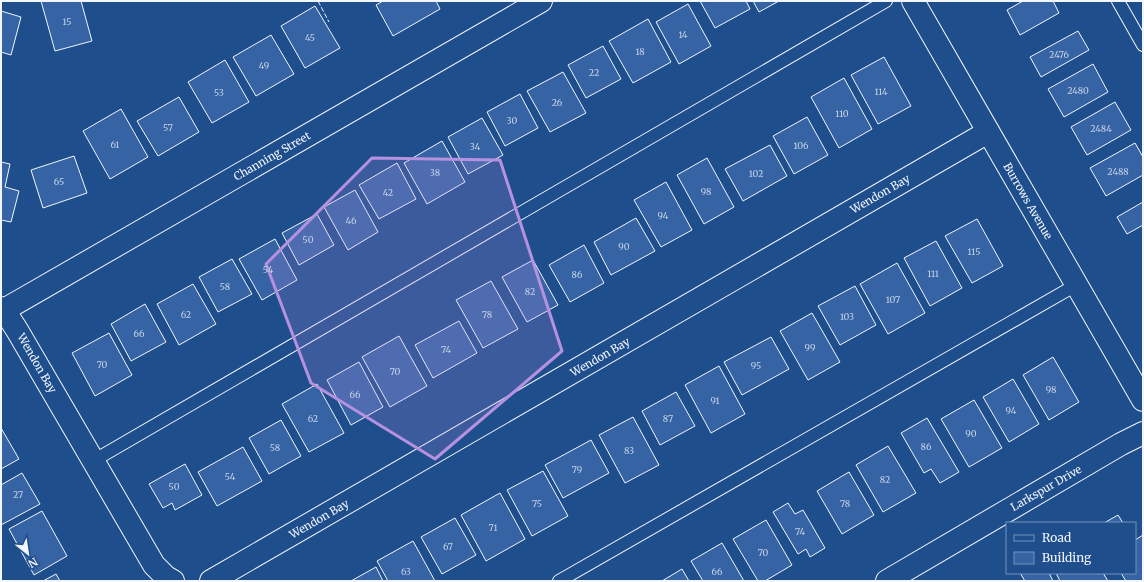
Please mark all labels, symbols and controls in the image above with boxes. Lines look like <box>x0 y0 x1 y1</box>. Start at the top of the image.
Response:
house number: 15 <box>62 16 72 27</box>
house number: 14 <box>678 29 688 40</box>
house number: 45 <box>305 32 315 43</box>
house number: 18 <box>635 46 645 57</box>
house number: 2476 <box>1049 49 1069 60</box>
house number: 49 <box>259 60 269 71</box>
house number: 22 <box>589 67 599 78</box>
house number: 2480 <box>1067 85 1089 96</box>
house number: 114 <box>875 86 888 97</box>
house number: 53 <box>214 87 224 98</box>
house number: 26 <box>552 97 563 108</box>
house number: 110 <box>835 108 849 119</box>
house number: 30 <box>507 115 518 126</box>
house number: 57 <box>163 122 173 133</box>
house number: 2484 <box>1090 123 1112 134</box>
street label: Channing Street <box>231 128 313 184</box>
house number: 61 <box>111 139 119 150</box>
house number: 106 <box>794 140 809 151</box>
house number: 34 <box>470 141 481 152</box>
street label: Burrows Avenue <box>1000 160 1056 242</box>
house number: 2488 <box>1107 166 1129 177</box>
house number: 38 <box>430 167 440 178</box>
house number: 102 <box>749 168 763 179</box>
street label: Wendon Bay <box>847 171 913 217</box>
house number: 65 <box>54 176 64 187</box>
house number: 98 <box>701 186 711 197</box>
house number: 42 <box>383 187 393 198</box>
house number: 94 <box>658 210 669 221</box>
house number: 46 <box>346 215 357 226</box>
house number: 50 <box>303 234 314 245</box>
house number: 90 <box>618 241 630 252</box>
house number: 115 <box>968 246 980 257</box>
house number: 54 <box>263 264 274 275</box>
house number: 111 <box>927 268 939 279</box>
house number: 86 <box>572 269 583 280</box>
house number: 58 <box>220 281 230 292</box>
house number: 82 <box>525 286 535 297</box>
house number: 107 <box>886 294 900 305</box>
house number: 62 <box>181 309 191 320</box>
house number: 78 <box>482 309 492 320</box>
house number: 103 <box>840 311 854 322</box>
house number: 66 <box>134 328 145 339</box>
street label: Wendon Bay <box>14 330 60 396</box>
street label: Wendon Bay <box>567 334 633 380</box>
house number: 99 <box>805 342 815 353</box>
house number: 74 <box>441 344 451 355</box>
house number: 70 <box>97 359 108 370</box>
house number: 95 <box>751 360 761 371</box>
house number: 70 <box>390 366 401 377</box>
house number: 98 <box>1046 384 1056 395</box>
house number: 66 <box>350 389 361 400</box>
house number: 91 <box>710 395 720 406</box>
house number: 94 <box>1006 405 1017 416</box>
house number: 62 <box>308 413 318 424</box>
house number: 87 <box>663 413 673 424</box>
house number: 90 <box>965 428 977 439</box>
house number: 86 <box>921 441 932 452</box>
house number: 58 <box>270 442 280 453</box>
house number: 83 <box>624 445 634 456</box>
street label: Larkspur Drive <box>1008 462 1084 514</box>
house number: 79 <box>572 464 582 475</box>
house number: 54 <box>225 471 236 482</box>
house number: 82 <box>880 474 890 485</box>
house number: 50 <box>169 481 180 492</box>
house number: 27 <box>13 489 23 500</box>
street label: Wendon Bay <box>286 496 352 542</box>
house number: 75 <box>532 498 542 509</box>
house number: 78 <box>840 498 850 509</box>
house number: 71 <box>488 522 498 533</box>
legend <box>1006 522 1136 574</box>
house number: 74 <box>795 526 805 537</box>
text: Road <box>1042 530 1071 545</box>
north arrow <box>8 534 48 574</box>
house number: 67 <box>443 541 453 552</box>
house number: 70 <box>758 547 769 558</box>
text: Building <box>1042 550 1092 565</box>
text: N <box>25 554 40 571</box>
house number: 63 <box>401 566 411 577</box>
house number: 66 <box>712 566 723 577</box>

